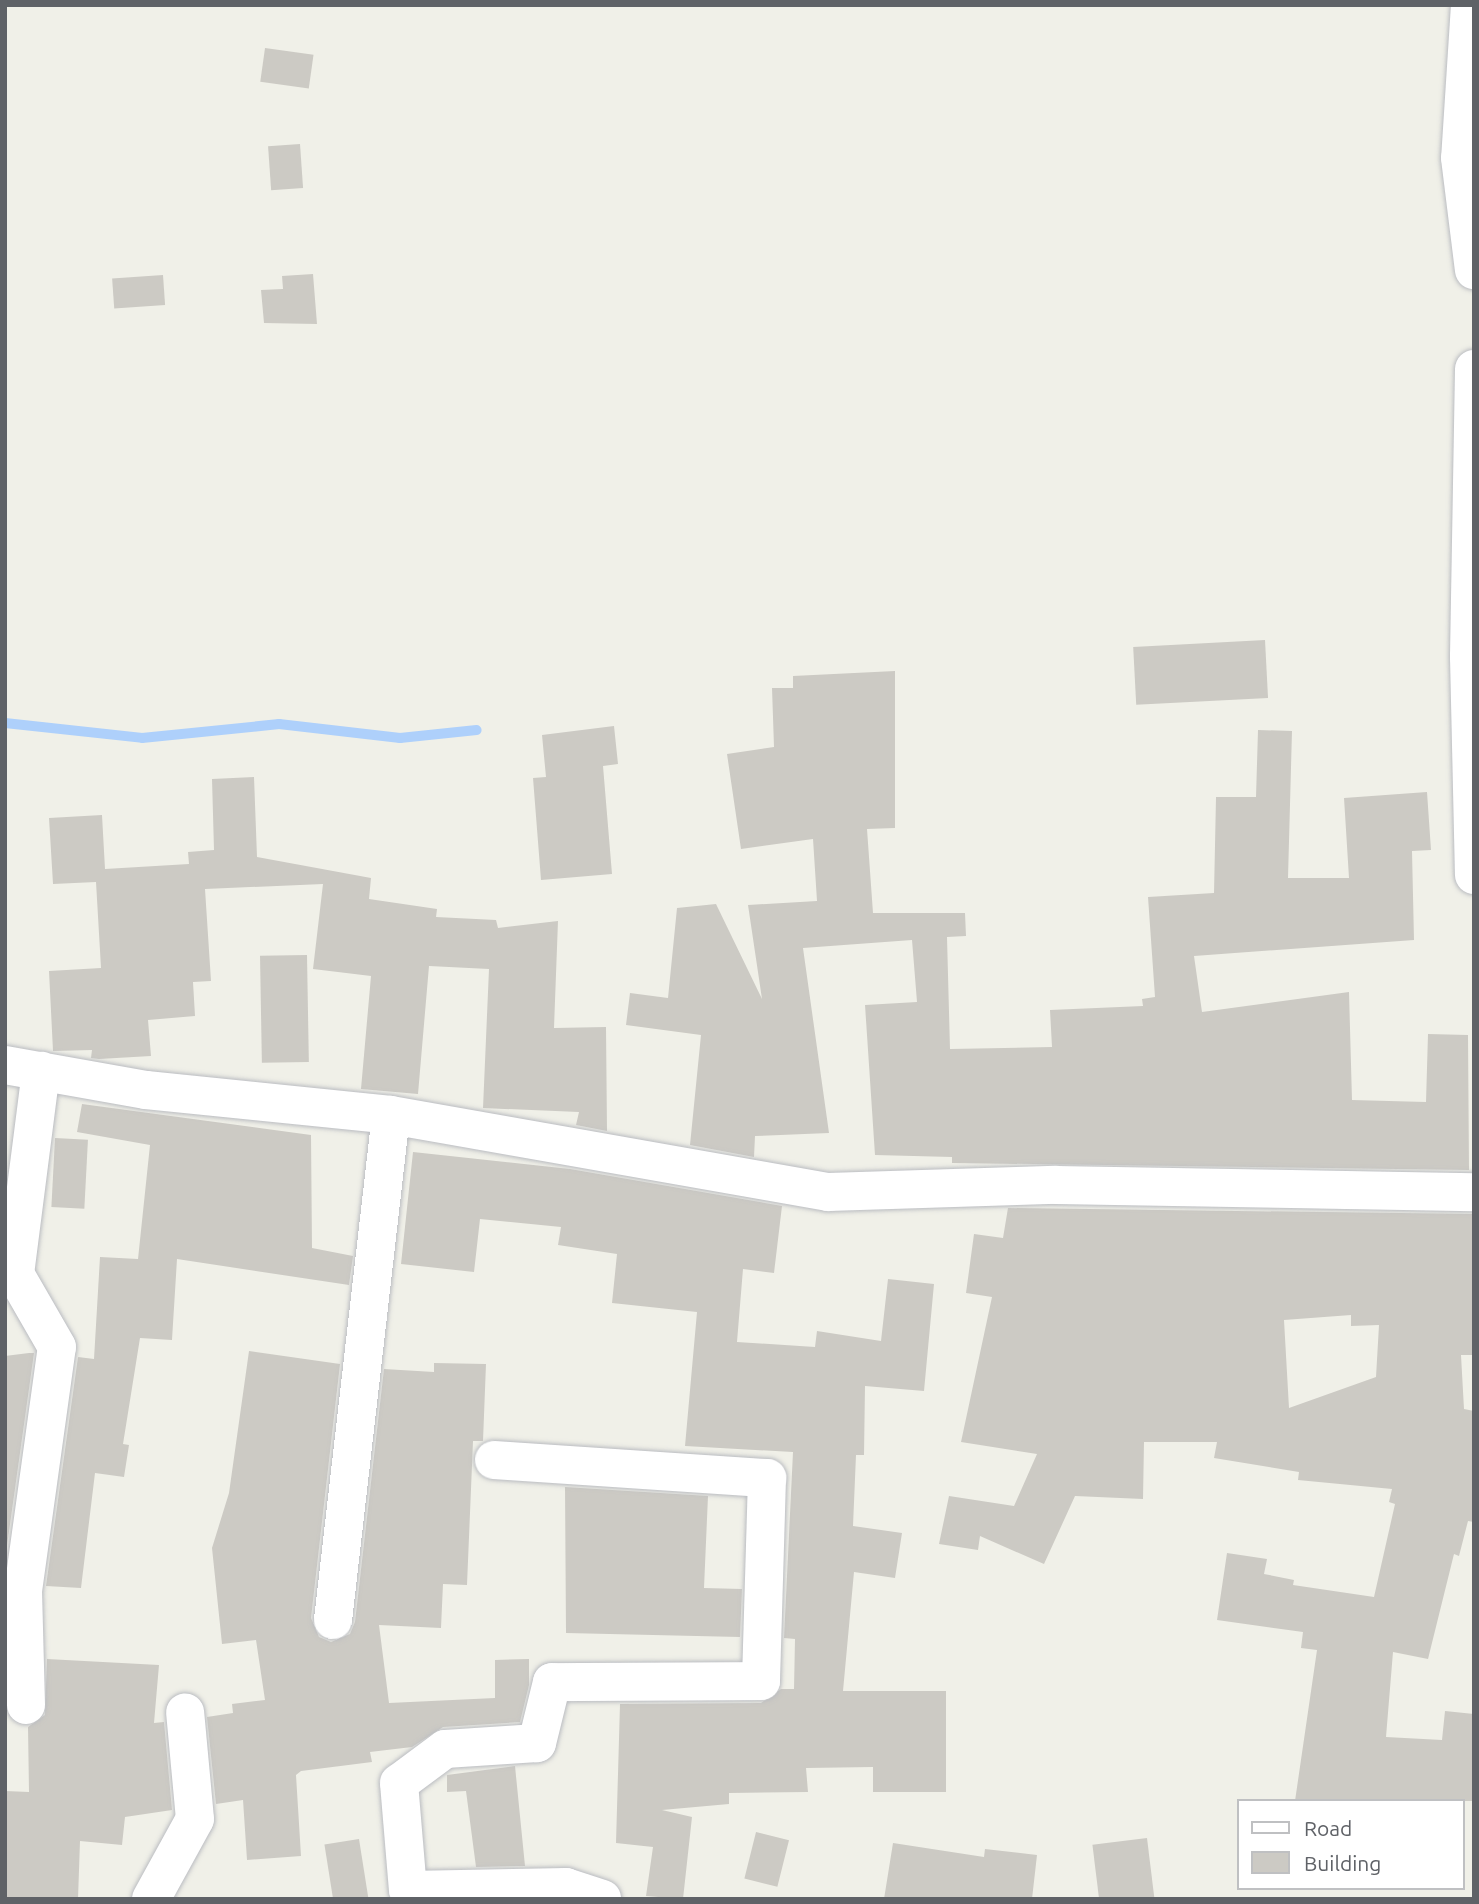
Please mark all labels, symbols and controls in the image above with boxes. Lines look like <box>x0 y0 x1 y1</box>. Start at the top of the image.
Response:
legend <box>1238 1799 1465 1890</box>
text: Road <box>1304 1816 1352 1840</box>
text: Building <box>1304 1851 1381 1875</box>

